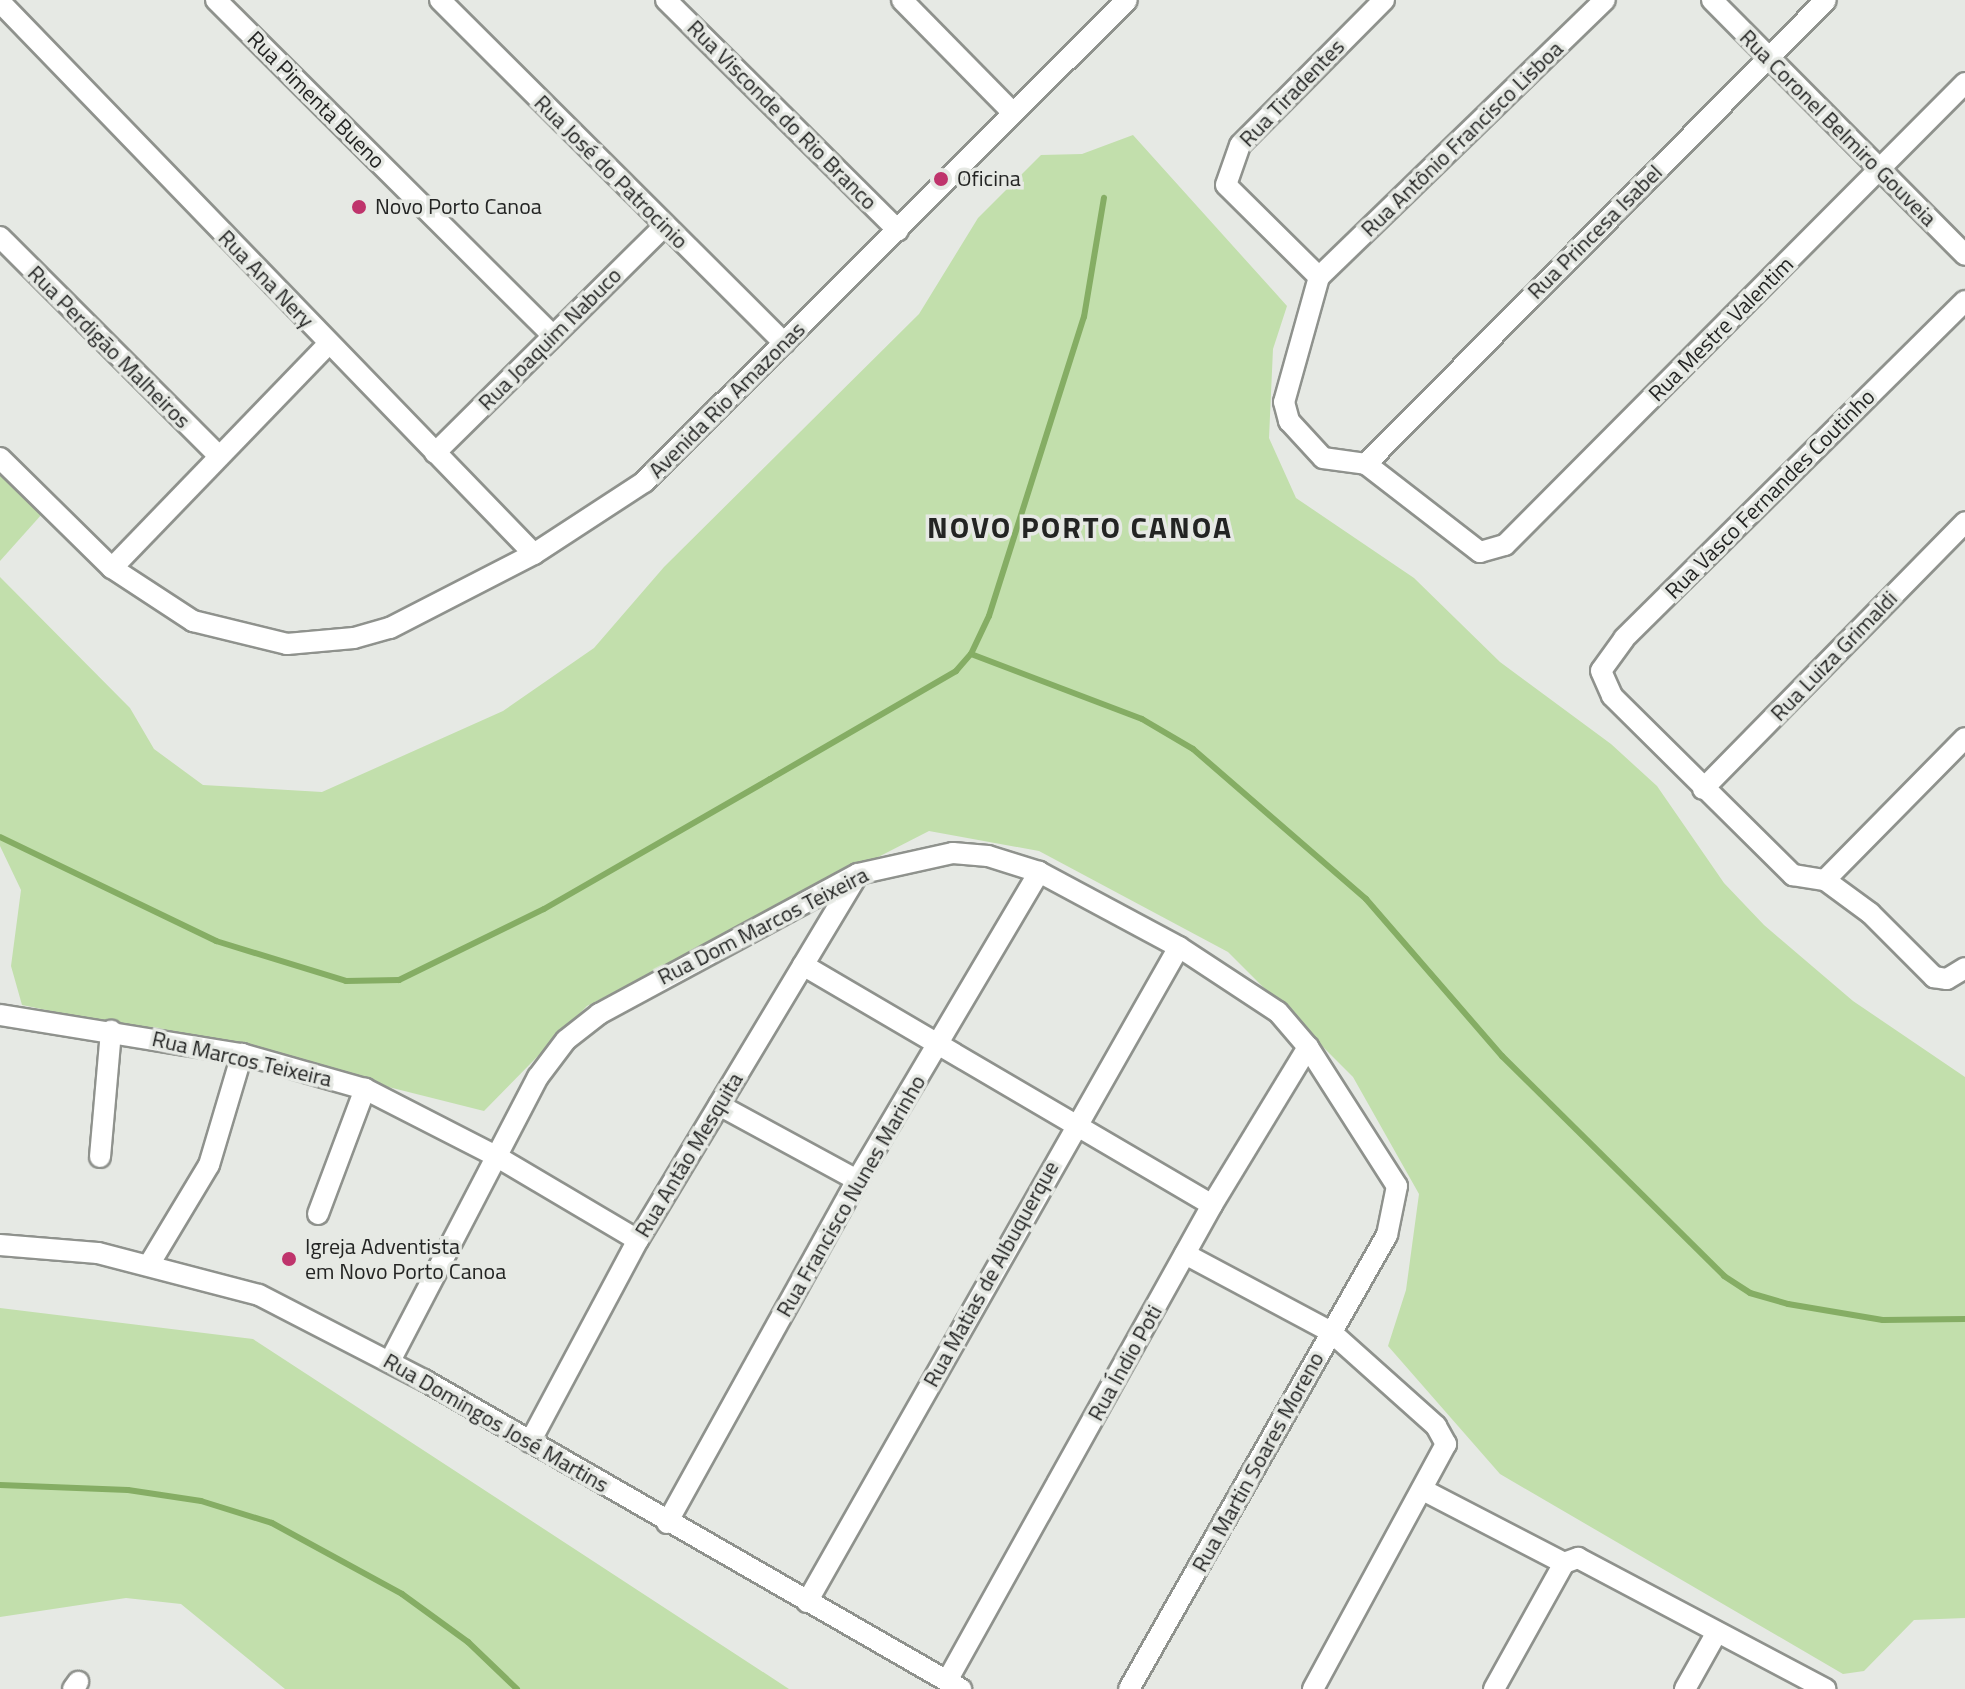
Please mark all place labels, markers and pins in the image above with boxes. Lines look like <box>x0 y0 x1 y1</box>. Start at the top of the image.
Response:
place label: Oficina <box>957 166 1021 192</box>
marker: Oficina <box>932 170 950 188</box>
place label: Novo Porto Canoa <box>375 194 542 220</box>
marker: Novo Porto Canoa <box>350 198 368 216</box>
place label: Igreja Adventista em Novo Porto Canoa <box>305 1233 506 1284</box>
marker: Igreja Adventista em Novo Porto Canoa <box>280 1250 298 1268</box>

